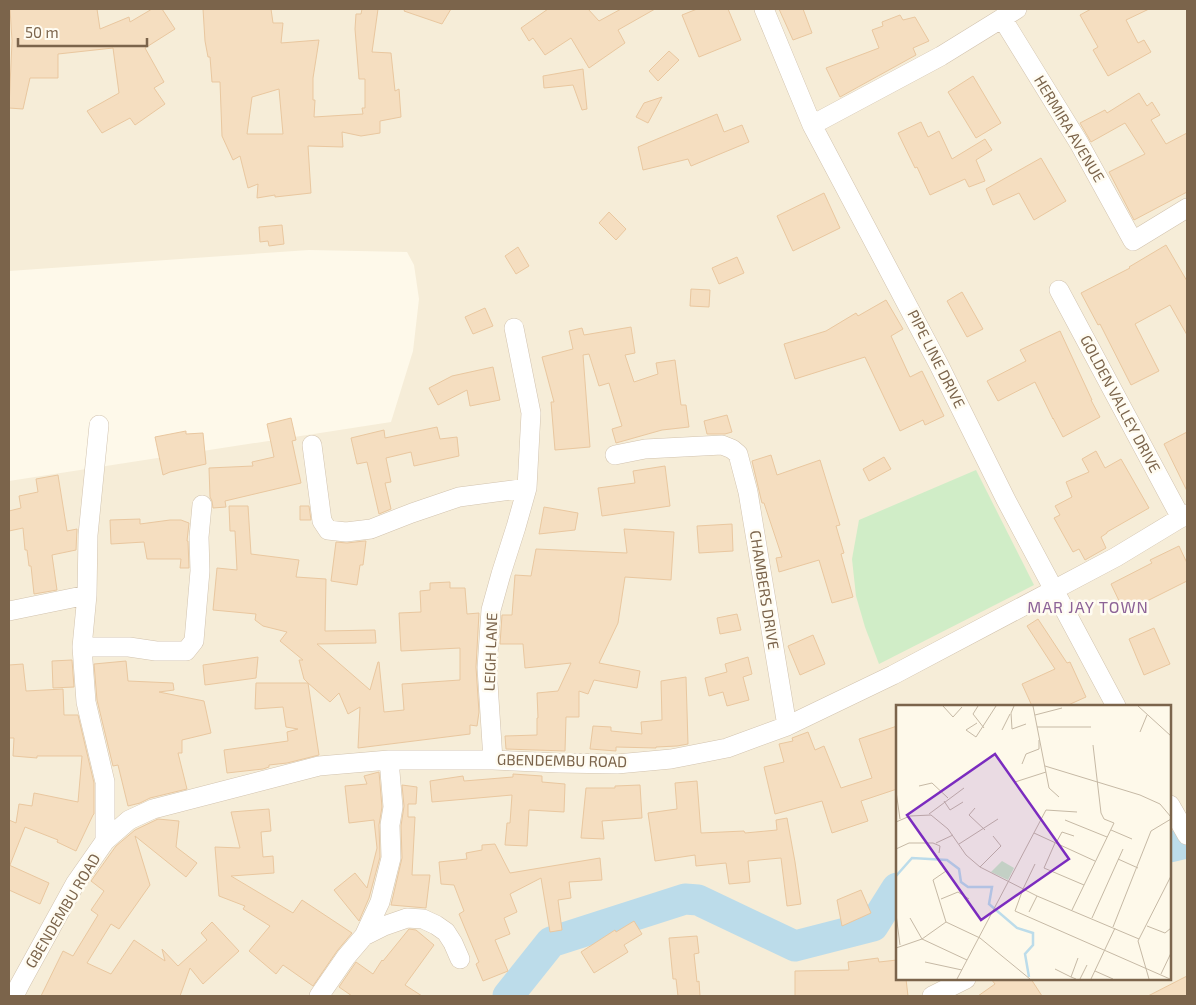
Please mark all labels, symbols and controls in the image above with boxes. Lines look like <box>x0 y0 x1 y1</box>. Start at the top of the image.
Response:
scale bar <box>18 15 146 47</box>
text: 50 m <box>25 23 59 41</box>
street label: HERMIRA AVENUE <box>1031 72 1109 185</box>
street label: PIPE LINE DRIVE <box>904 306 969 411</box>
street label: GOLDEN VALLEY DRIVE <box>1077 332 1165 475</box>
street label: CHAMBERS DRIVE <box>747 529 783 651</box>
district label: MAR JAY TOWN <box>1027 597 1149 616</box>
street label: LEIGH LANE <box>480 612 500 692</box>
inset map <box>896 705 1171 980</box>
street label: GBENDEMBU ROAD <box>497 750 627 770</box>
street label: GBENDEMBU ROAD <box>21 850 103 971</box>

